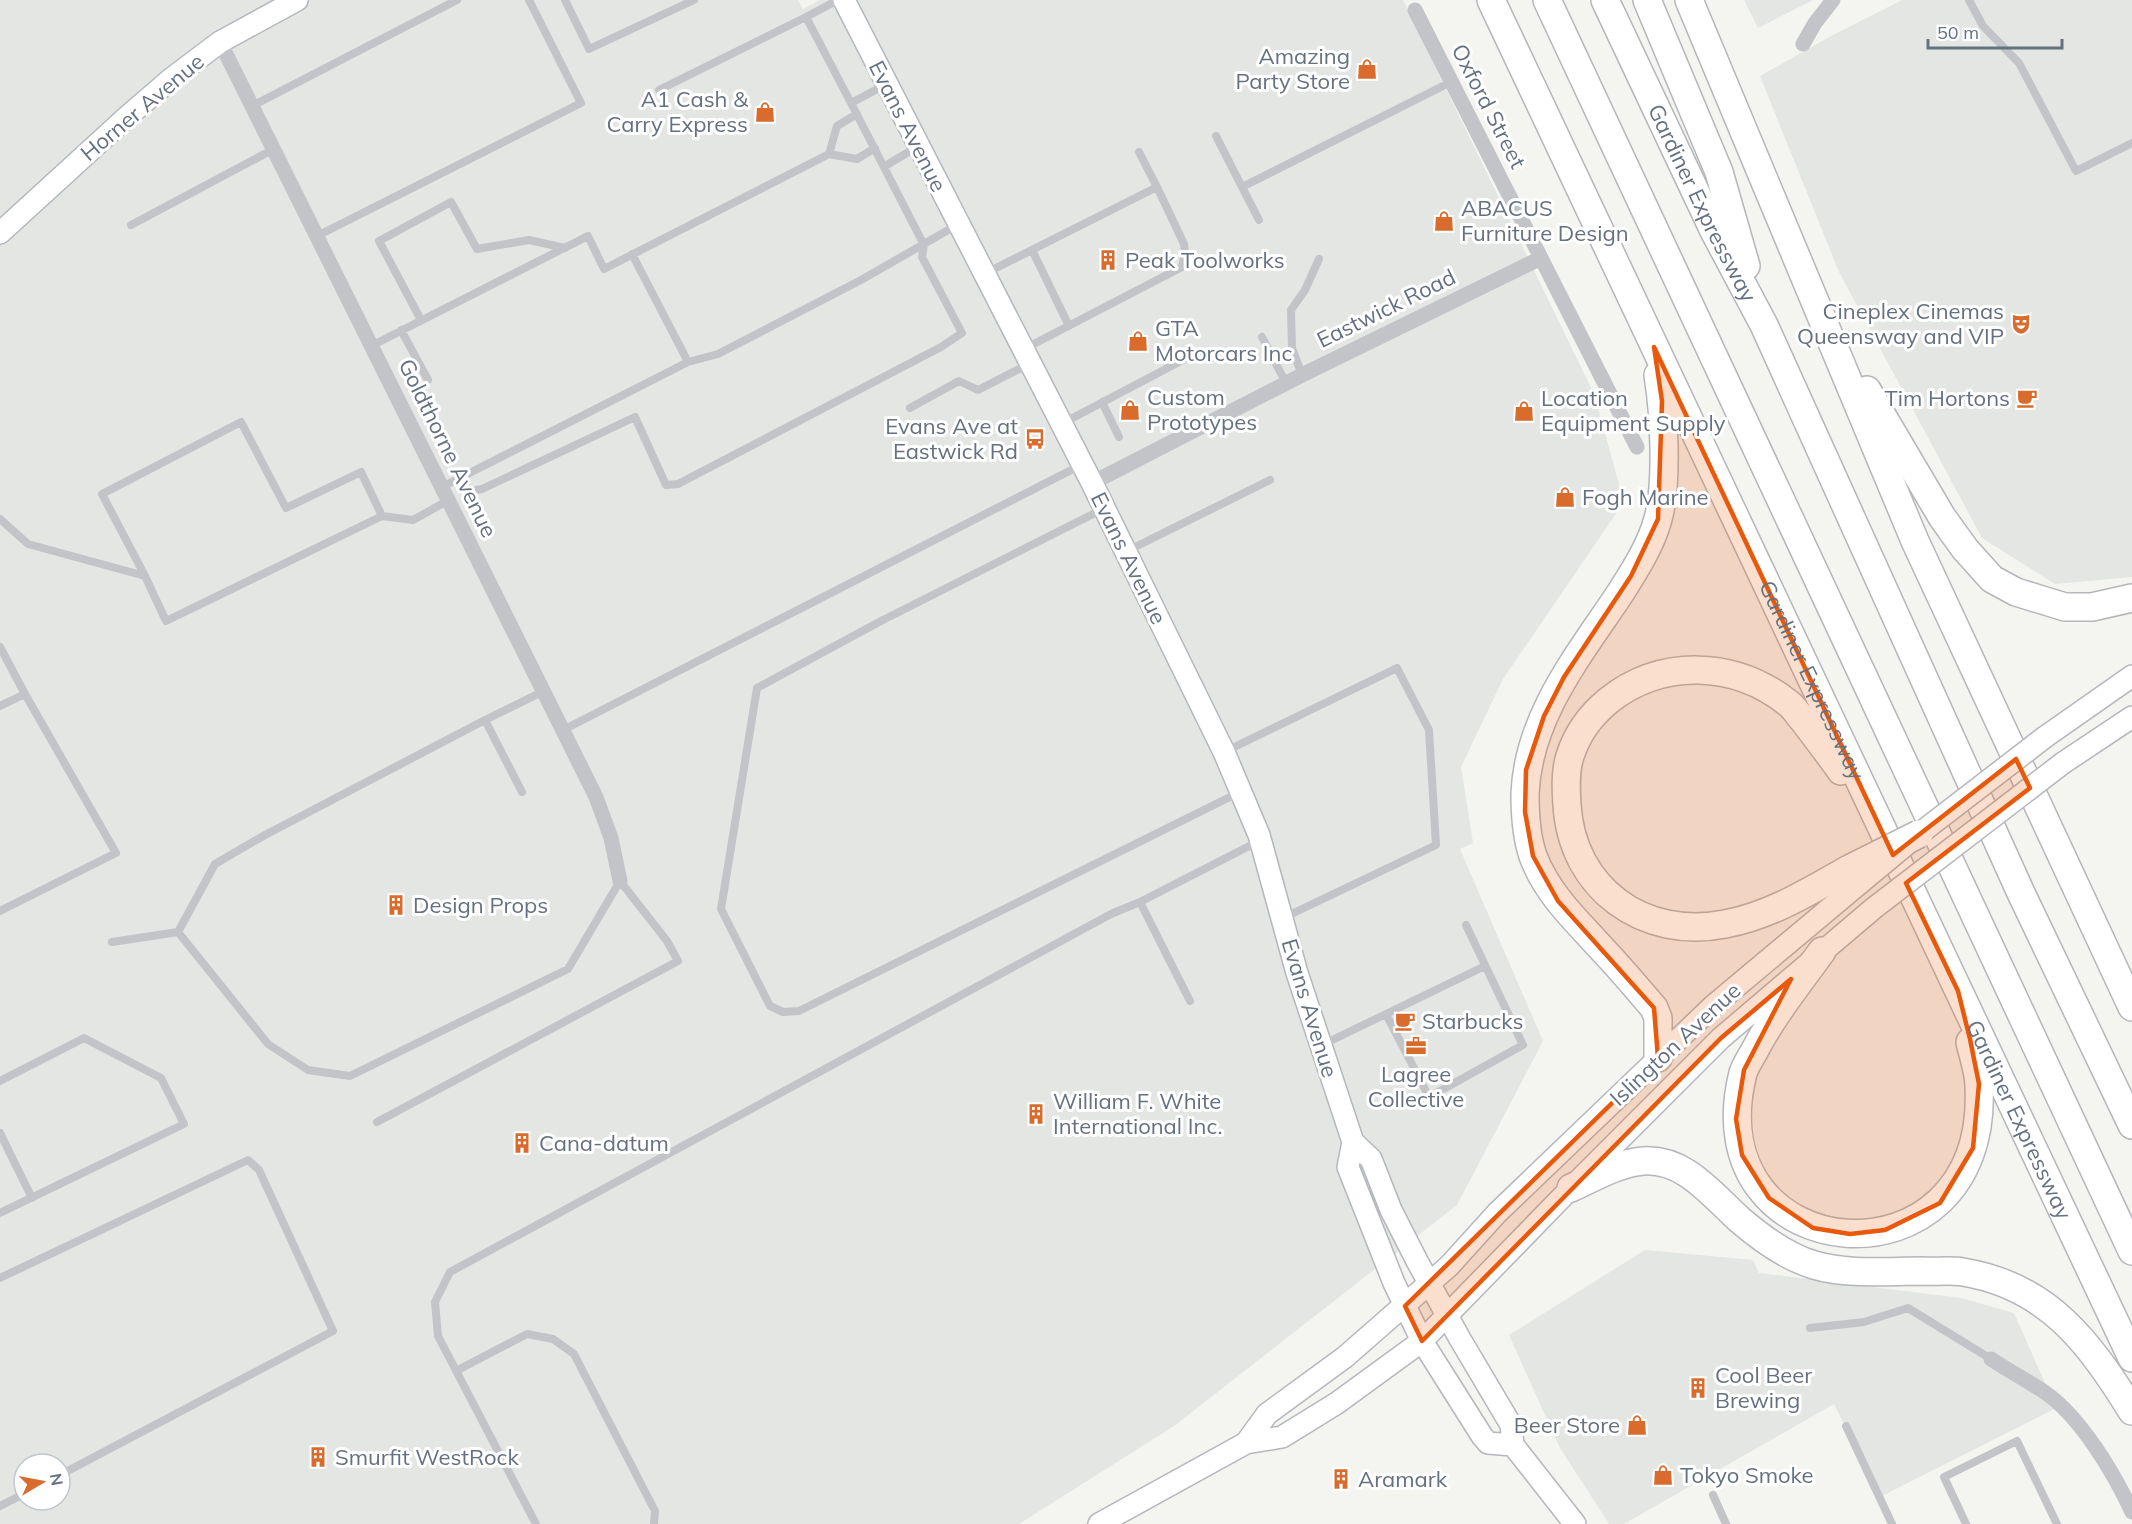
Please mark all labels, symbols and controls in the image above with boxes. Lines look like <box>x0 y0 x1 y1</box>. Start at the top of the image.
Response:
scale bar <box>1928 12 2062 50</box>
text: 50 m <box>1937 21 1979 44</box>
street label: Oxford Street <box>1446 39 1532 173</box>
place label: Amazing Party Store <box>1236 42 1350 95</box>
street label: Horner Avenue <box>75 47 209 167</box>
street label: Evans Avenue <box>863 56 953 196</box>
shop icon: Amazing Party Store <box>1355 57 1379 81</box>
place label: A1 Cash & Carry Express <box>607 85 749 138</box>
street label: Gardiner Expressway <box>1642 99 1763 307</box>
shop icon: A1 Cash & Carry Express <box>753 100 777 124</box>
place label: ABACUS Furniture Design <box>1461 194 1629 247</box>
shop icon: ABACUS Furniture Design <box>1432 209 1456 233</box>
place label: Peak Toolworks <box>1125 246 1285 274</box>
building icon: Peak Toolworks <box>1096 248 1120 272</box>
street label: Eastwick Road <box>1312 262 1460 354</box>
place label: Cineplex Cinemas Queensway and VIP <box>1797 297 2004 350</box>
theatre icon: Cineplex Cinemas Queensway and VIP <box>2009 312 2033 336</box>
place label: GTA Motorcars Inc <box>1155 314 1292 367</box>
shop icon: GTA Motorcars Inc <box>1126 329 1150 353</box>
street label: Goldthorne Avenue <box>393 354 503 542</box>
place label: Custom Prototypes <box>1147 383 1257 436</box>
place label: Location Equipment Supply <box>1541 384 1726 437</box>
place label: Tim Hortons <box>1884 384 2010 412</box>
cafe icon: Tim Hortons <box>2015 386 2039 410</box>
shop icon: Custom Prototypes <box>1118 398 1142 422</box>
shop icon: Location Equipment Supply <box>1512 399 1536 423</box>
place label: Evans Ave at Eastwick Rd <box>885 412 1018 465</box>
bus stop icon: Evans Ave at Eastwick Rd <box>1023 427 1047 451</box>
place label: Fogh Marine <box>1582 483 1709 511</box>
shop icon: Fogh Marine <box>1553 485 1577 509</box>
street label: Evans Avenue <box>1085 487 1173 629</box>
street label: Gardiner Expressway <box>1753 576 1871 785</box>
place label: Design Props <box>413 891 548 919</box>
building icon: Design Props <box>384 893 408 917</box>
street label: Evans Avenue <box>1276 935 1344 1081</box>
street label: Islington Avenue <box>1604 976 1746 1112</box>
place label: Starbucks <box>1422 1007 1523 1035</box>
cafe icon: Starbucks <box>1393 1009 1417 1033</box>
street label: Gardiner Expressway <box>1960 1015 2079 1224</box>
office icon: Lagree Collective <box>1404 1034 1428 1058</box>
place label: Lagree Collective <box>1368 1060 1464 1113</box>
place label: William F. White International Inc. <box>1053 1087 1223 1140</box>
building icon: William F. White International Inc. <box>1024 1102 1048 1126</box>
place label: Cana-datum <box>539 1129 669 1157</box>
building icon: Cana-datum <box>510 1131 534 1155</box>
place label: Cool Beer Brewing <box>1715 1361 1812 1414</box>
building icon: Cool Beer Brewing <box>1686 1376 1710 1400</box>
place label: Beer Store <box>1514 1411 1620 1439</box>
shop icon: Beer Store <box>1625 1413 1649 1437</box>
place label: Smurfit WestRock <box>335 1443 519 1471</box>
building icon: Smurfit WestRock <box>306 1445 330 1469</box>
north arrow <box>12 1452 72 1512</box>
place label: Tokyo Smoke <box>1680 1461 1814 1489</box>
shop icon: Tokyo Smoke <box>1651 1463 1675 1487</box>
place label: Aramark <box>1358 1465 1448 1493</box>
building icon: Aramark <box>1329 1467 1353 1491</box>
text: N <box>46 1472 68 1487</box>

